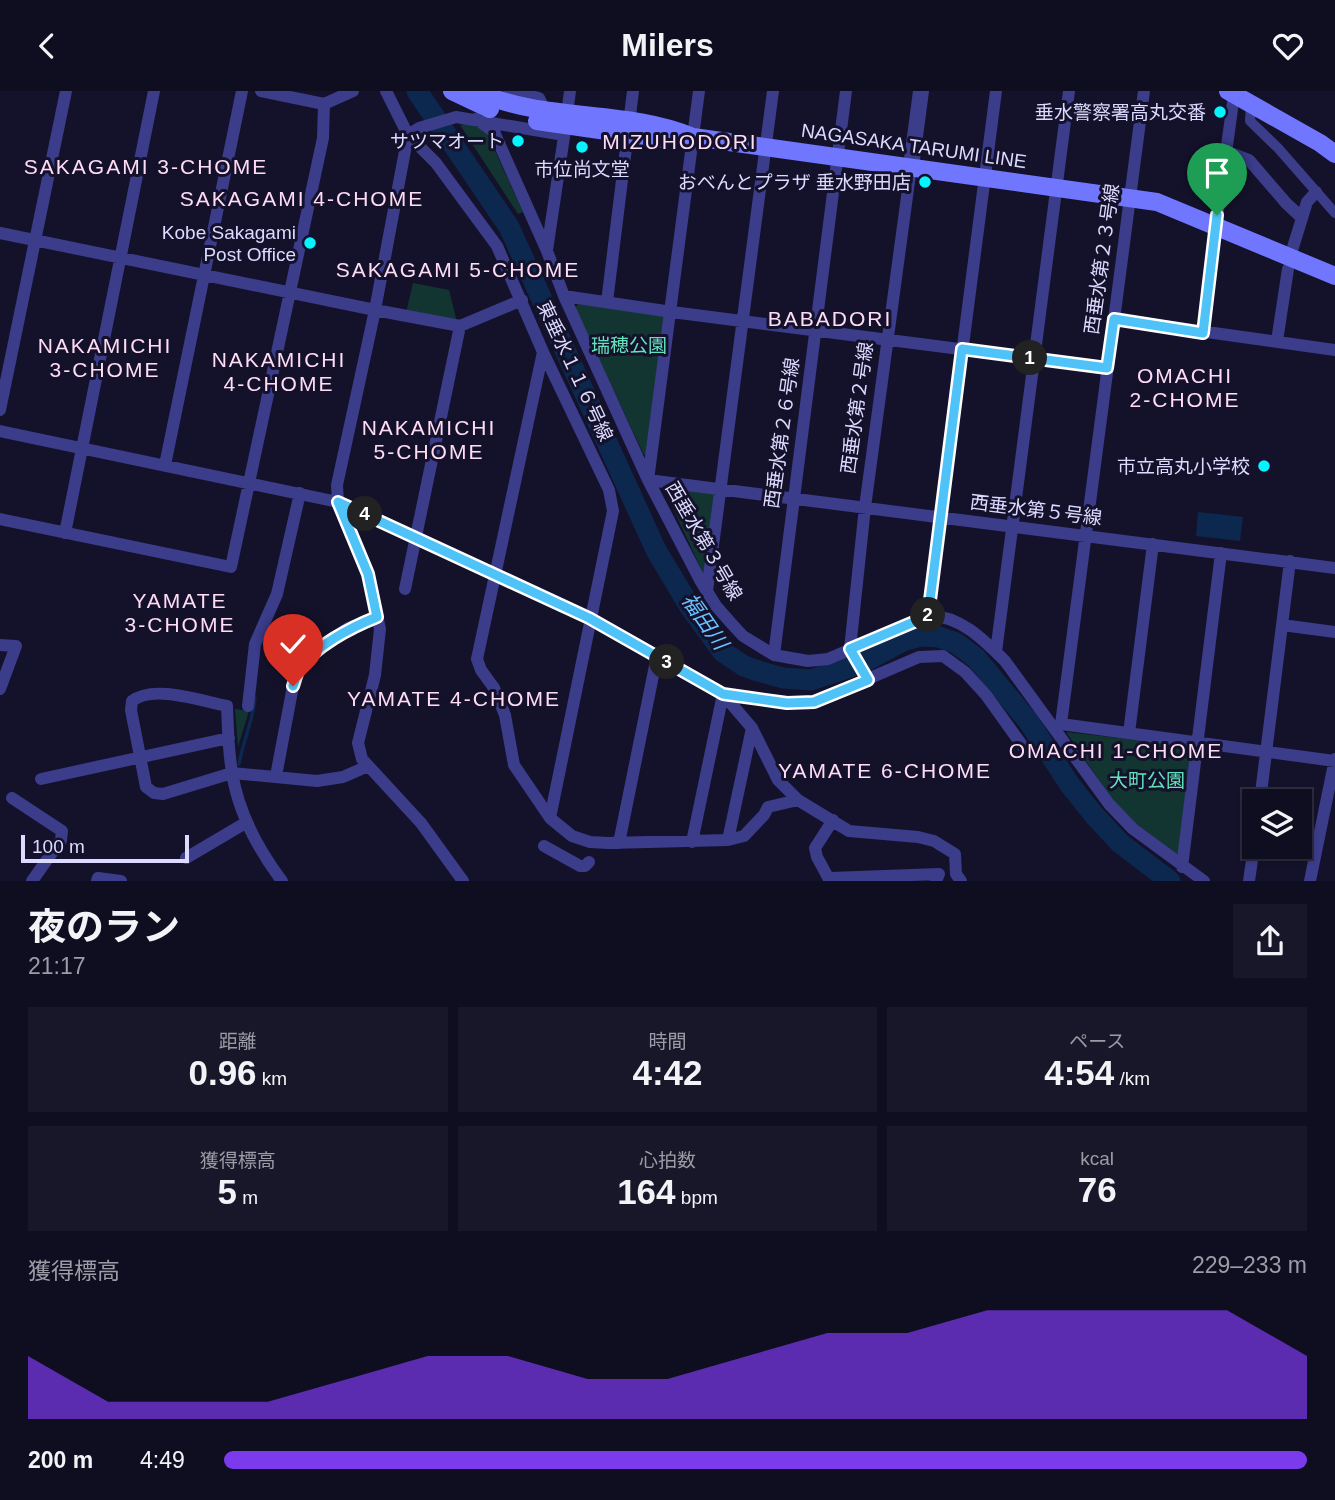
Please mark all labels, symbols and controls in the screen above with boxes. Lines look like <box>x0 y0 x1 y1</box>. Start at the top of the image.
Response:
icon: back <box>28 27 66 65</box>
text: Milers <box>621 27 714 63</box>
icon: heart <box>1269 27 1307 65</box>
place label: 垂水警察署高丸交番 <box>1035 102 1206 123</box>
marker: 垂水警察署高丸交番 <box>1212 104 1228 120</box>
street label: NAGASAKA TARUMI LINE <box>800 120 1028 172</box>
district label: MIZUHODORI <box>602 130 758 153</box>
place label: サツマオート <box>390 131 504 152</box>
marker: サツマオート <box>510 133 526 149</box>
marker: 市位尚文堂 <box>574 139 590 155</box>
pin <box>1187 143 1247 215</box>
icon: arrive <box>1198 154 1236 192</box>
district label: SAKAGAMI 3-CHOME <box>24 155 268 178</box>
place label: 市位尚文堂 <box>534 159 630 180</box>
place label: おべんとプラザ 垂水野田店 <box>678 172 911 193</box>
marker: おべんとプラザ 垂水野田店 <box>917 174 933 190</box>
street label: 西垂水第２３号線 <box>1081 182 1123 336</box>
district label: SAKAGAMI 4-CHOME <box>180 187 424 210</box>
place label: Kobe Sakagami Post Office <box>162 222 296 265</box>
marker: Kobe Sakagami Post Office <box>302 235 318 251</box>
district label: SAKAGAMI 5-CHOME <box>336 258 580 281</box>
street label: 東垂水１１６号線 <box>533 298 617 444</box>
district label: BABADORI <box>768 307 892 330</box>
district label: NAKAMICHI 3-CHOME <box>38 334 172 381</box>
park label: 瑞穂公園 <box>591 335 667 356</box>
street label: 西垂水第２号線 <box>837 341 877 475</box>
pin: 1 <box>1012 341 1048 375</box>
text: 1 <box>1024 347 1035 368</box>
district label: NAKAMICHI 4-CHOME <box>212 348 346 395</box>
street label: 西垂水第２６号線 <box>761 356 803 510</box>
district label: OMACHI 2-CHOME <box>1130 364 1240 411</box>
district label: NAKAMICHI 5-CHOME <box>362 416 496 463</box>
place label: 市立高丸小学校 <box>1117 456 1250 477</box>
marker: 市立高丸小学校 <box>1256 458 1272 474</box>
street label: 西垂水第３号線 <box>662 478 746 604</box>
street label: 西垂水第５号線 <box>969 491 1103 529</box>
pin: 4 <box>348 497 382 531</box>
text: 4 <box>359 503 370 524</box>
district label: YAMATE 3-CHOME <box>125 589 235 636</box>
water label: 福田川 <box>678 589 734 655</box>
pin: 2 <box>911 597 946 633</box>
text: 2 <box>922 604 933 625</box>
pin <box>263 614 323 686</box>
icon: check <box>274 625 312 663</box>
pin: 3 <box>650 645 684 679</box>
text: 3 <box>661 651 672 672</box>
district label: YAMATE 4-CHOME <box>347 687 561 710</box>
district label: OMACHI 1-CHOME <box>1009 739 1223 762</box>
district label: YAMATE 6-CHOME <box>778 759 992 782</box>
park label: 大町公園 <box>1109 770 1185 791</box>
map controls <box>1242 789 1312 859</box>
button: layers <box>1242 789 1312 859</box>
scale bar <box>21 831 189 863</box>
text: 100 m <box>32 836 85 857</box>
button: share <box>1233 904 1307 978</box>
text: 夜のラン <box>28 906 180 948</box>
text: 21:17 <box>28 953 86 979</box>
text: 距離 <box>219 1031 257 1052</box>
text: 時間 <box>648 1031 687 1052</box>
text: ペース <box>1069 1031 1125 1052</box>
text: 0.96 <box>188 1053 257 1092</box>
text: 4:42 <box>632 1053 703 1092</box>
text: 4:54 <box>1044 1053 1114 1092</box>
text: km <box>257 1068 287 1089</box>
text: /km <box>1114 1068 1150 1089</box>
text: kcal <box>1080 1148 1114 1169</box>
text: 獲得標高 <box>200 1150 276 1171</box>
text: 心拍数 <box>639 1150 696 1171</box>
text: 76 <box>1078 1170 1117 1209</box>
text: 5 <box>218 1172 237 1211</box>
text: 164 <box>617 1172 676 1211</box>
text: m <box>237 1187 258 1208</box>
text: bpm <box>676 1187 718 1208</box>
text: 229–233 m <box>1192 1252 1307 1278</box>
text: 獲得標高 <box>28 1258 120 1284</box>
text: 200 m <box>28 1447 93 1473</box>
text: 4:49 <box>140 1447 185 1473</box>

